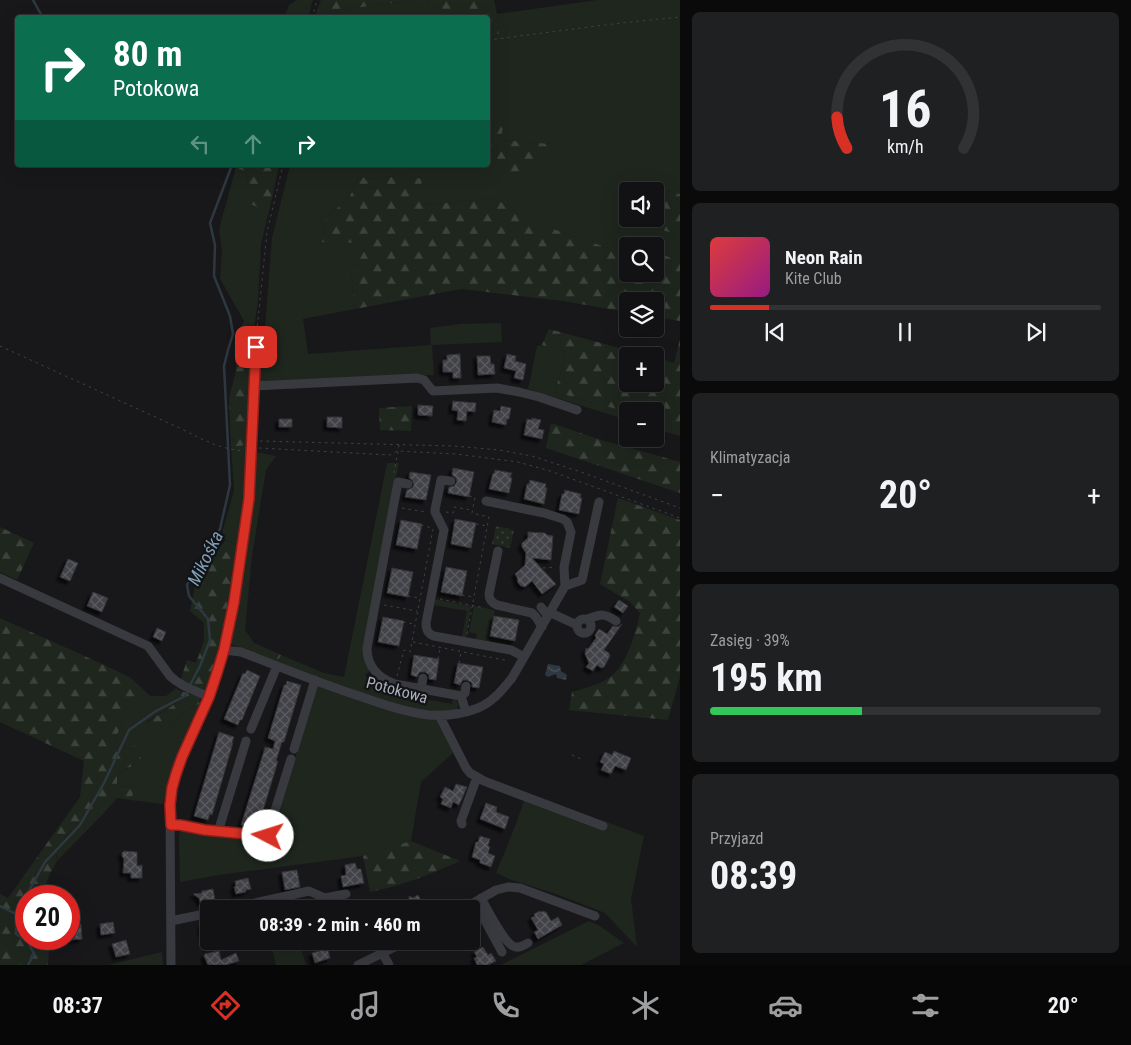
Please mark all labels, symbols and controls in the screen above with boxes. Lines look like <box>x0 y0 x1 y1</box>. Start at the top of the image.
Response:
text: 80 m <box>113 34 182 75</box>
icon: right <box>30 35 95 100</box>
text: Potokowa <box>113 76 199 101</box>
text: 16 <box>879 79 932 140</box>
icon: left <box>186 130 214 158</box>
icon: ahead <box>239 130 267 158</box>
icon: right <box>292 130 320 158</box>
text: km/h <box>887 136 924 157</box>
map controls <box>619 182 664 447</box>
button: sound <box>619 182 664 227</box>
button: search <box>619 237 664 282</box>
text: Neon Rain <box>785 246 863 269</box>
text: Kite Club <box>785 269 842 288</box>
button: layers <box>619 292 664 337</box>
icon: previous <box>761 318 789 346</box>
icon: pause <box>891 318 919 346</box>
icon: next <box>1022 318 1050 346</box>
pin <box>235 326 277 368</box>
icon: arrive <box>242 333 270 361</box>
button: + <box>619 347 664 392</box>
button: − <box>619 402 664 447</box>
text: Klimatyzacja <box>710 448 791 467</box>
text: 20° <box>879 473 932 517</box>
text: − <box>710 479 724 512</box>
text: + <box>1087 479 1101 512</box>
water label: Mikośka <box>183 527 227 589</box>
text: Zasięg · 39% <box>710 631 790 650</box>
text: 195 km <box>710 656 823 700</box>
street label: Potokowa <box>364 673 430 707</box>
position arrow <box>241 809 293 861</box>
text: Przyjazd <box>710 829 764 848</box>
text: 08:39 <box>710 854 797 898</box>
speed limit sign: 20 <box>15 885 80 950</box>
text: 08:39 · 2 min · 460 m <box>259 913 421 936</box>
icon: directions <box>208 988 243 1023</box>
icon: music <box>348 988 383 1023</box>
icon: phone <box>488 988 523 1023</box>
icon: climate <box>628 988 663 1023</box>
icon: car <box>768 988 803 1023</box>
icon: filters <box>908 988 943 1023</box>
text: 08:37 <box>52 993 103 1018</box>
text: 20° <box>1048 993 1078 1018</box>

